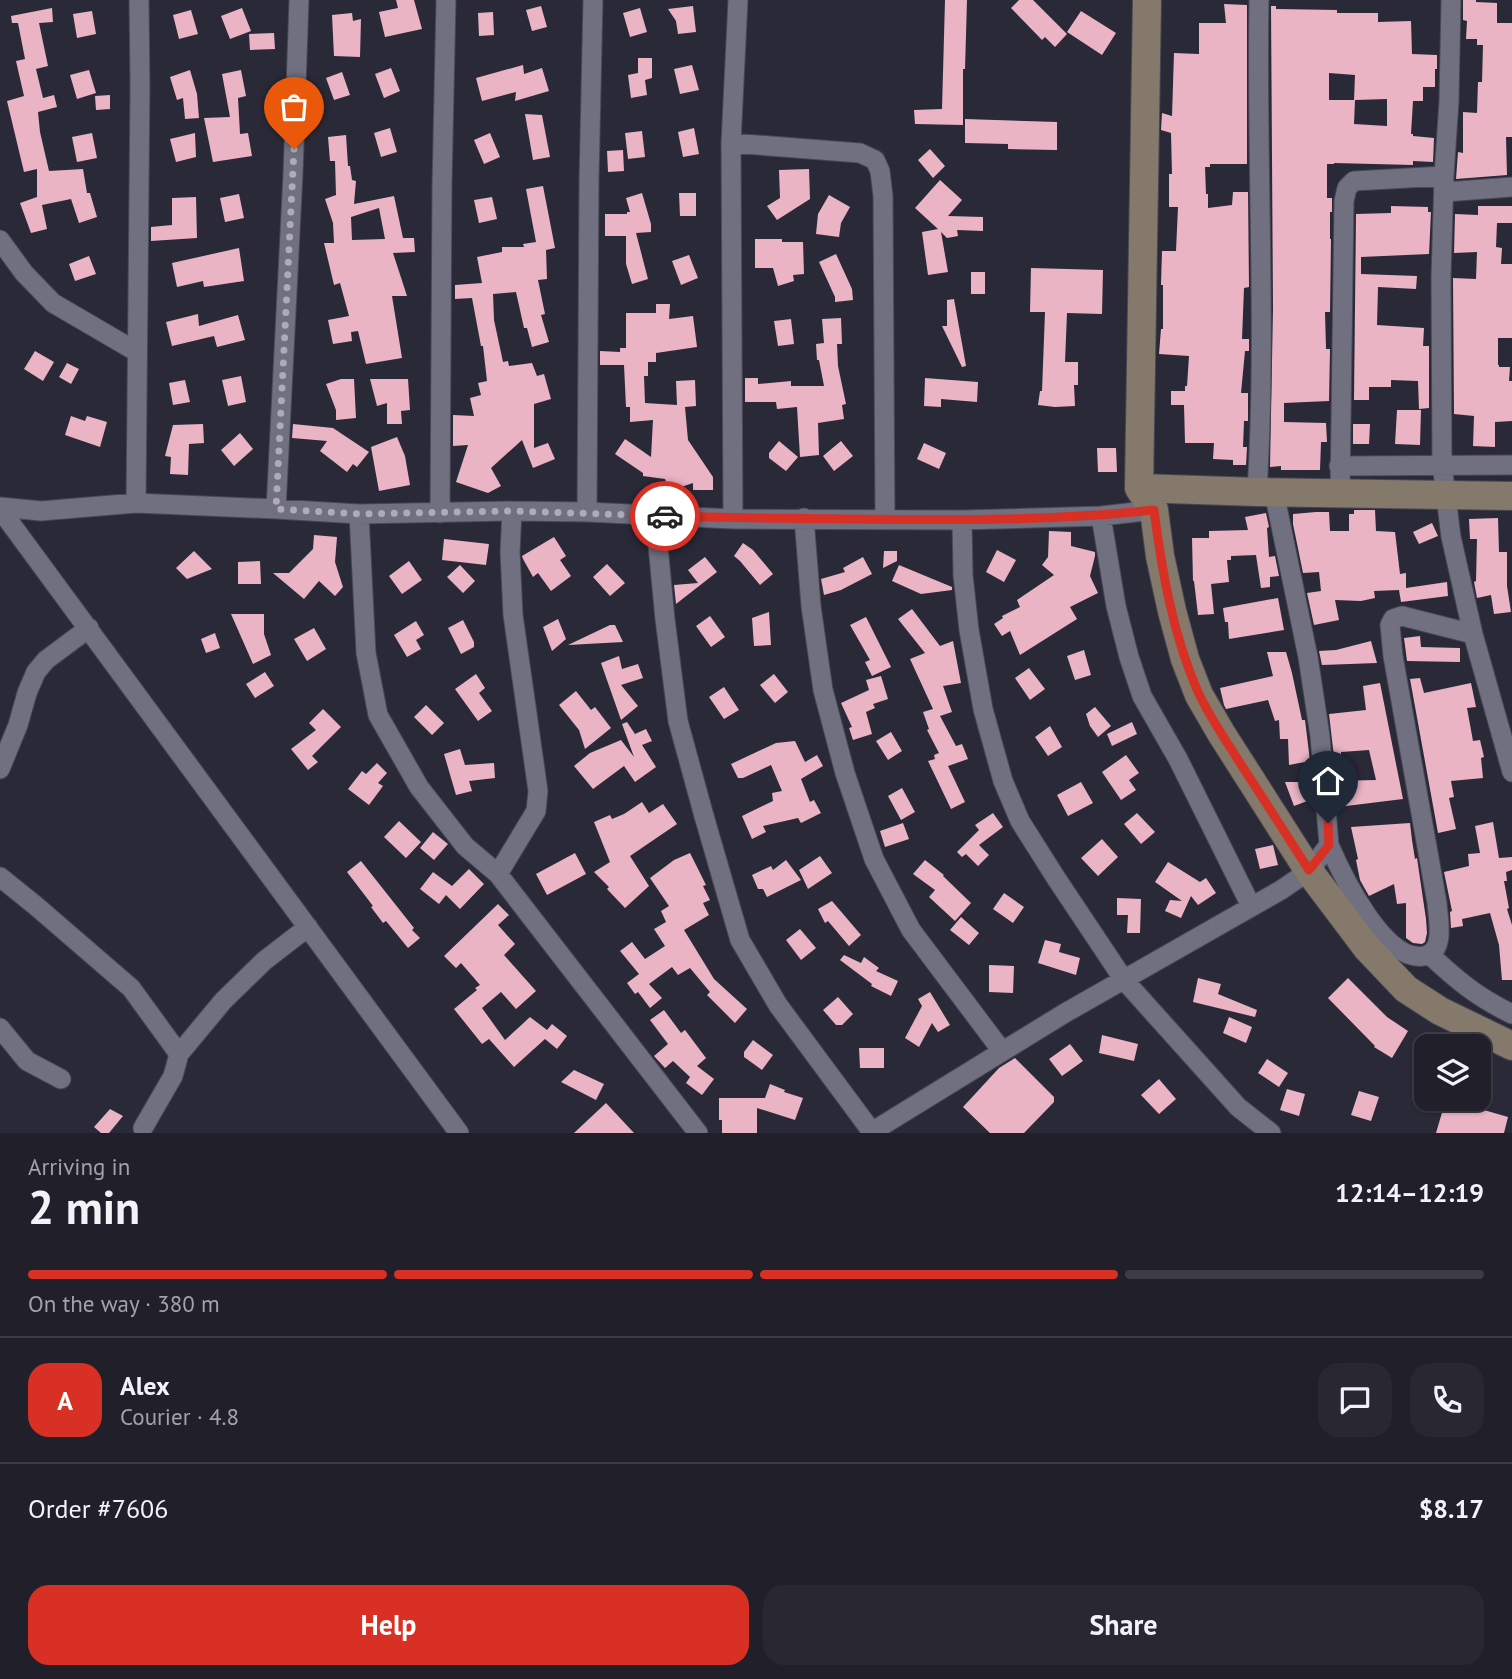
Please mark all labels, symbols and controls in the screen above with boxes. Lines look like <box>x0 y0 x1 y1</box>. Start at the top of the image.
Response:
pin <box>264 77 324 149</box>
icon: bag <box>275 88 313 126</box>
courier <box>630 481 700 551</box>
icon: car <box>646 497 684 535</box>
pin <box>1298 751 1358 823</box>
icon: home <box>1309 762 1347 800</box>
map controls <box>1414 1034 1491 1111</box>
button: layers <box>1414 1034 1491 1111</box>
text: Arriving in <box>28 1152 130 1181</box>
text: 12:14–12:19 <box>1335 1176 1484 1209</box>
text: 2 min <box>28 1177 140 1237</box>
text: On the way · 380 m <box>28 1289 220 1318</box>
button: chat <box>1318 1363 1392 1437</box>
button: phone <box>1410 1363 1484 1437</box>
text: Alex <box>120 1369 170 1402</box>
text: A <box>57 1384 73 1417</box>
text: Courier · 4.8 <box>120 1402 239 1431</box>
text: Order #7606 <box>28 1492 168 1525</box>
text: $8.17 <box>1419 1492 1484 1525</box>
button: Help <box>28 1585 749 1665</box>
button: Share <box>763 1585 1484 1665</box>

